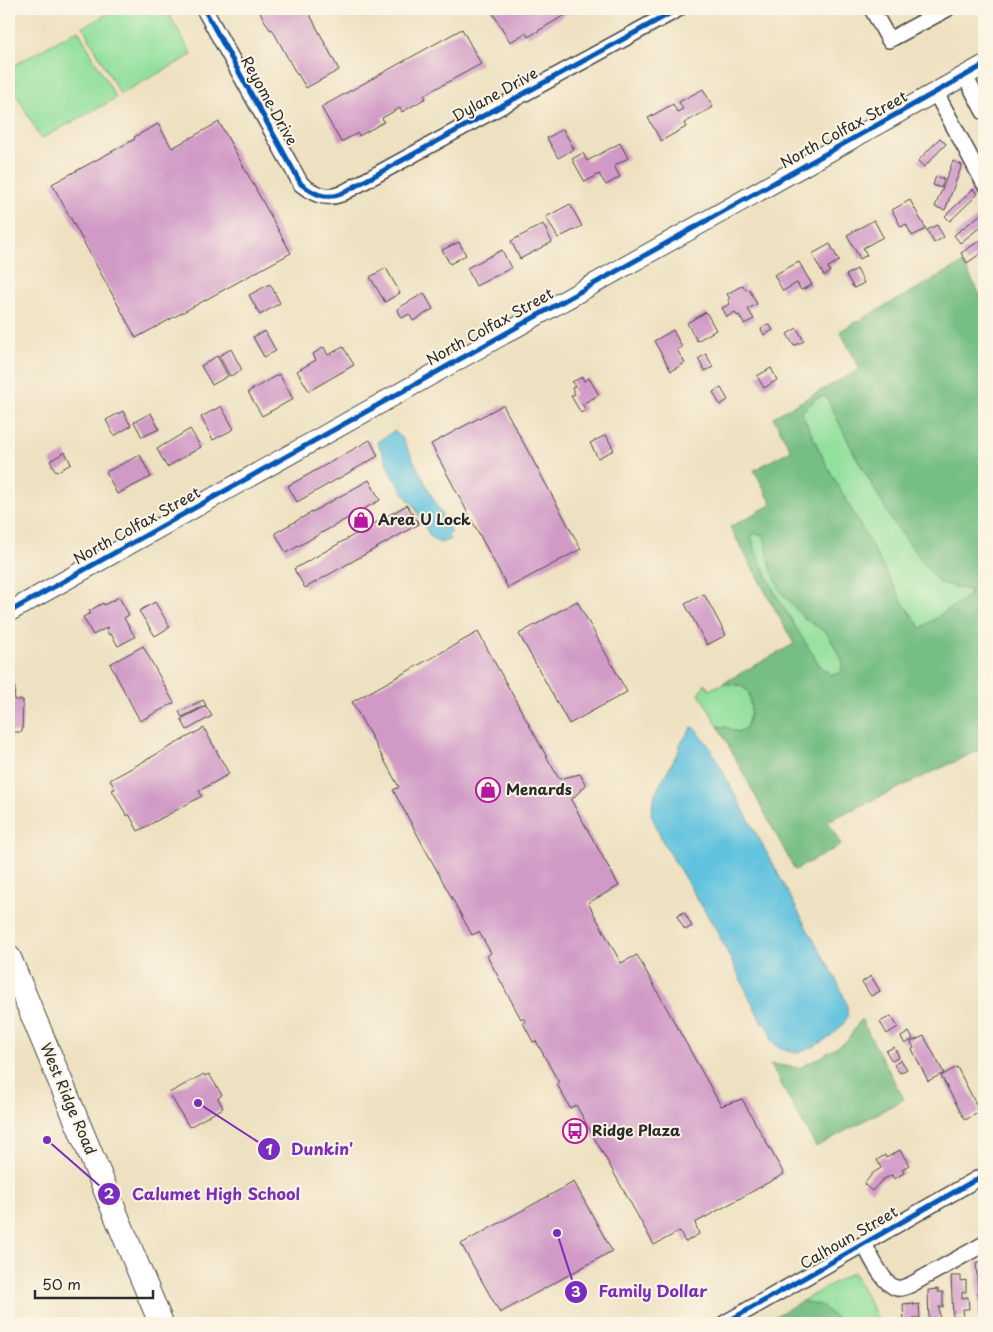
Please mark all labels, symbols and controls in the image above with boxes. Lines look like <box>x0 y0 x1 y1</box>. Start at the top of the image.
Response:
street label: Reyome Drive <box>236 51 304 149</box>
street label: Dylane Drive <box>447 61 541 127</box>
street label: North Colfax Street <box>775 84 911 173</box>
street label: North Colfax Street <box>421 281 557 370</box>
street label: North Colfax Street <box>68 480 204 569</box>
shop icon: Area U Lock <box>348 507 374 533</box>
place label: Area U Lock <box>378 507 471 530</box>
shop icon: Menards <box>475 777 501 803</box>
place label: Menards <box>506 777 572 800</box>
street label: West Ridge Road <box>35 1039 103 1158</box>
bus stop icon: Ridge Plaza <box>562 1118 588 1144</box>
place label: Ridge Plaza <box>592 1118 681 1141</box>
callout: Dunkin' <box>256 1134 364 1165</box>
text: Dunkin' <box>291 1136 353 1160</box>
text: 1 <box>265 1137 273 1160</box>
callout: Calumet High School <box>97 1179 311 1210</box>
text: 2 <box>104 1181 115 1204</box>
text: Calumet High School <box>132 1181 300 1205</box>
street label: Calhoun Street <box>795 1199 902 1274</box>
scale bar <box>35 1267 152 1299</box>
text: 50 m <box>42 1272 81 1295</box>
callout: Family Dollar <box>563 1276 718 1307</box>
text: Family Dollar <box>599 1278 708 1302</box>
text: 3 <box>571 1279 581 1302</box>

